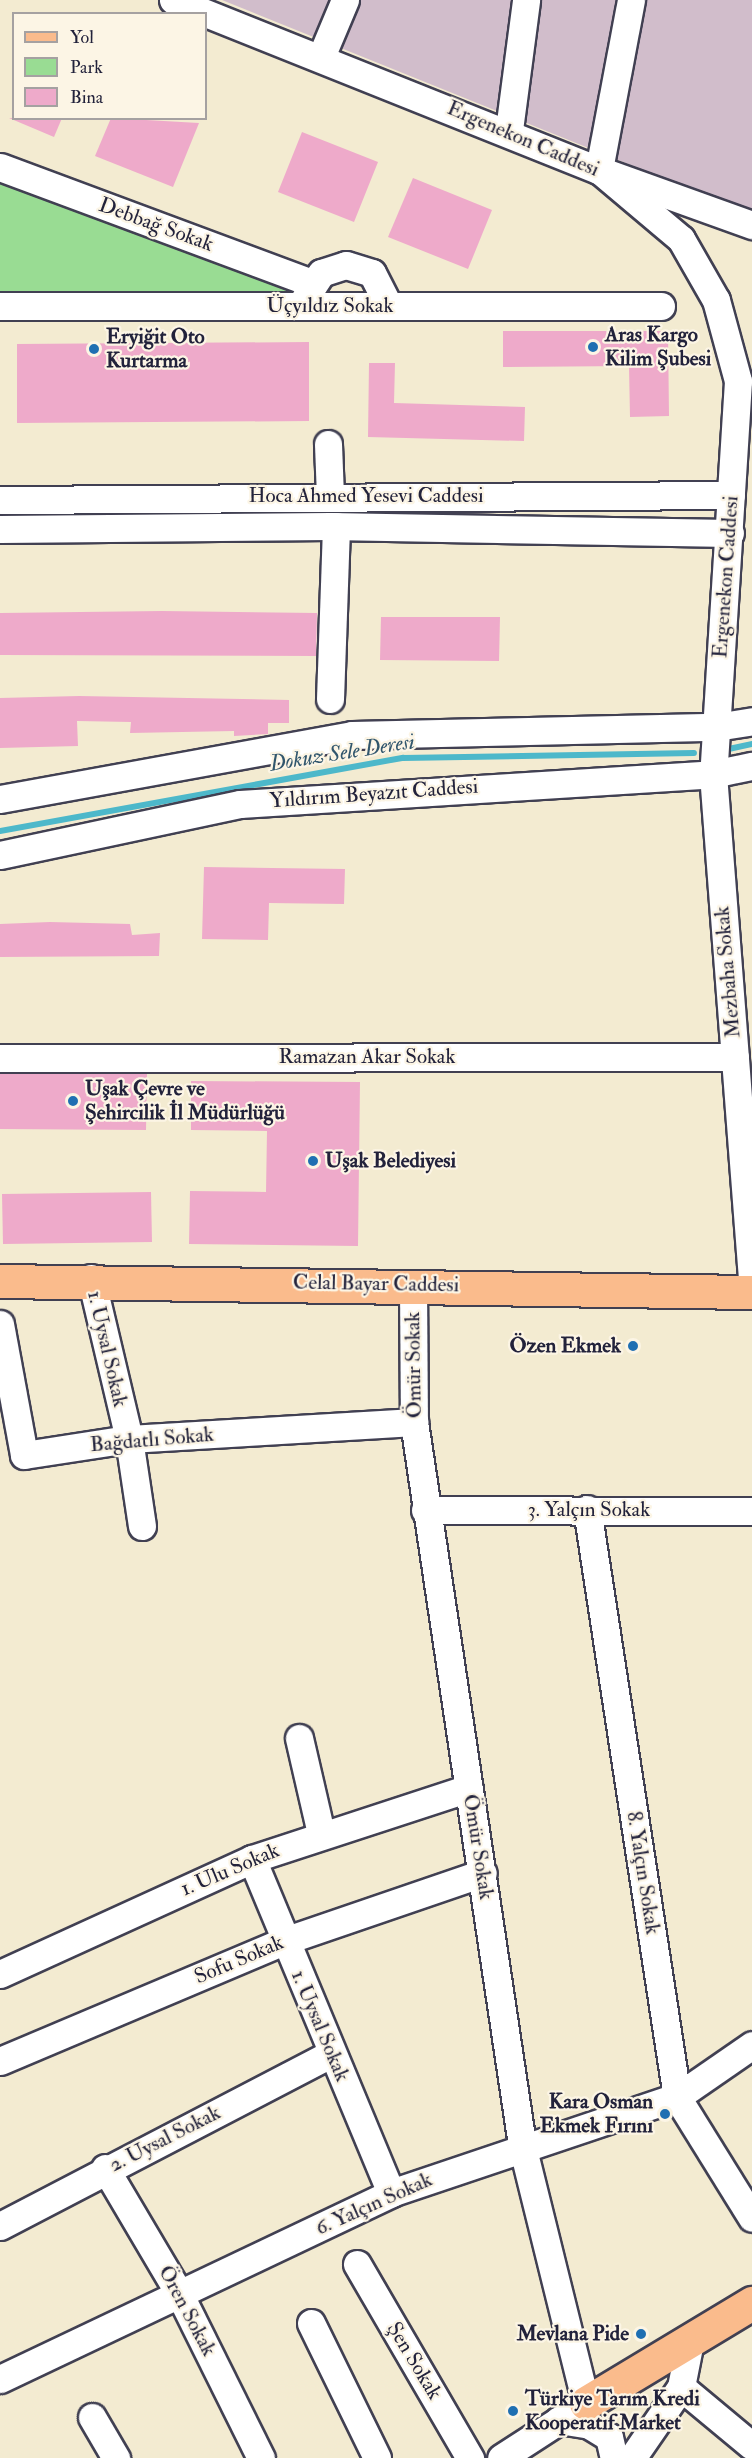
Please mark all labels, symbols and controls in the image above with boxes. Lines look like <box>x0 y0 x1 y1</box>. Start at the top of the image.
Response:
legend <box>12 12 207 120</box>
text: Yol <box>70 26 94 49</box>
text: Park <box>70 56 103 79</box>
text: Bina <box>70 86 103 109</box>
street label: Ergenekon Caddesi <box>443 96 603 182</box>
street label: Debbağ Sokak <box>95 193 217 257</box>
street label: Üçyıldız Sokak <box>267 293 393 319</box>
place label: Aras Kargo Kilim Şubesi <box>605 322 711 372</box>
place label: Eryiğit Oto Kurtarma <box>106 324 205 374</box>
marker: Aras Kargo Kilim Şubesi <box>586 340 600 354</box>
marker: Eryiğit Oto Kurtarma <box>87 342 101 356</box>
street label: Hoca Ahmed Yesevi Caddesi <box>248 483 484 509</box>
street label: Ergenekon Caddesi <box>708 495 744 659</box>
water label: Dokuz Sele Deresi <box>268 729 416 777</box>
street label: Yıldırım Beyazıt Caddesi <box>269 774 479 814</box>
street label: Mezbaha Sokak <box>710 905 746 1039</box>
street label: Ramazan Akar Sokak <box>279 1044 455 1070</box>
place label: Uşak Çevre ve Şehircilik İl Müdürlüğü <box>85 1076 285 1126</box>
marker: Uşak Çevre ve Şehircilik İl Müdürlüğü <box>66 1094 80 1108</box>
place label: Uşak Belediyesi <box>325 1148 456 1174</box>
marker: Uşak Belediyesi <box>306 1154 320 1168</box>
street label: Celal Bayar Caddesi <box>293 1270 459 1298</box>
street label: 1. Uysal Sokak <box>81 1288 133 1410</box>
street label: Ömür Sokak <box>400 1311 428 1419</box>
place label: Özen Ekmek <box>510 1333 621 1359</box>
marker: Özen Ekmek <box>626 1339 640 1353</box>
street label: Bağdatlı Sokak <box>89 1422 215 1458</box>
street label: 3. Yalçın Sokak <box>528 1497 650 1523</box>
street label: Ömür Sokak <box>457 1792 499 1902</box>
street label: 8. Yalçın Sokak <box>621 1810 665 1936</box>
street label: 1. Ulu Sokak <box>177 1838 283 1902</box>
street label: Sofu Sokak <box>191 1930 287 1990</box>
street label: 1. Uysal Sokak <box>285 1967 355 2085</box>
place label: Kara Osman Ekmek Fırını <box>540 2089 653 2139</box>
street label: 2. Uysal Sokak <box>105 2100 225 2178</box>
marker: Kara Osman Ekmek Fırını <box>658 2107 672 2121</box>
street label: 6. Yalçın Sokak <box>312 2167 436 2241</box>
street label: Ören Sokak <box>153 2261 221 2361</box>
street label: Şen Sokak <box>381 2318 447 2404</box>
place label: Mevlana Pide <box>517 2321 629 2347</box>
marker: Mevlana Pide <box>634 2327 648 2341</box>
place label: Türkiye Tarım Kredi Kooperatif Market <box>525 2386 700 2436</box>
marker: Türkiye Tarım Kredi Kooperatif Market <box>506 2404 520 2418</box>

